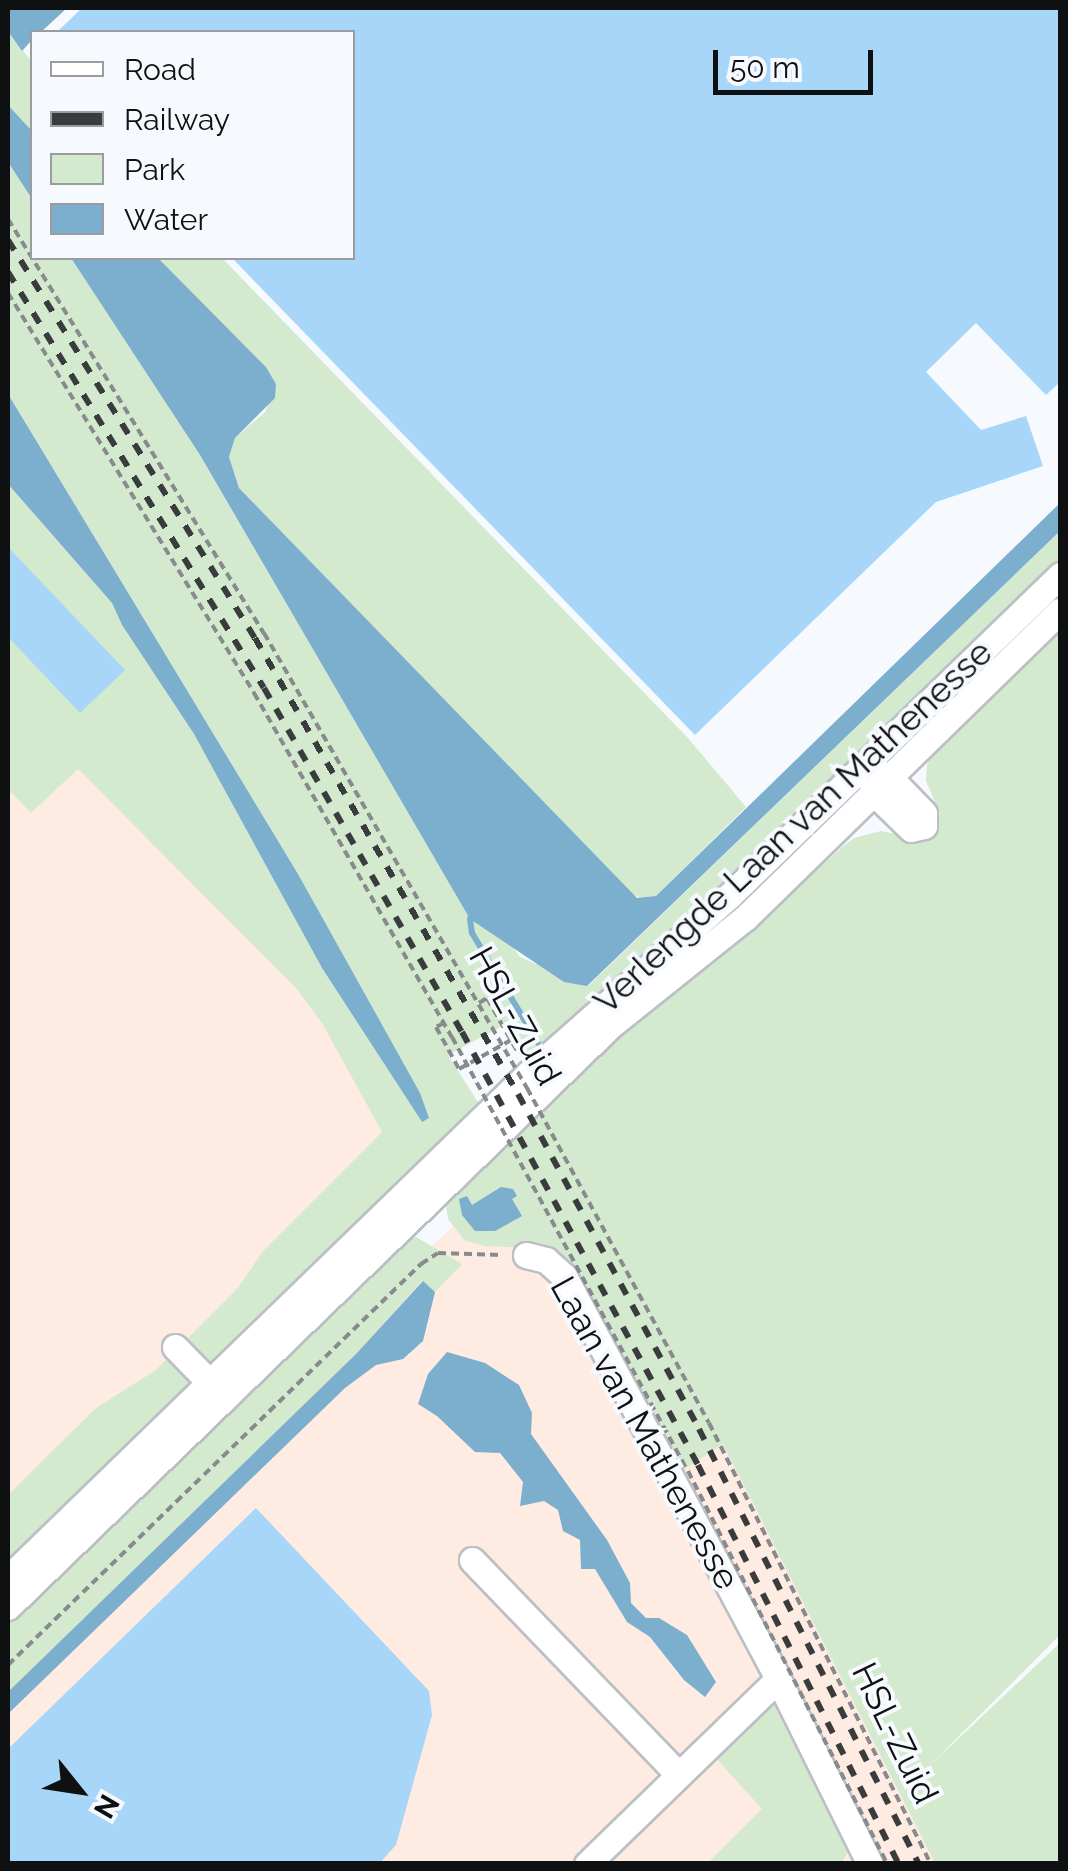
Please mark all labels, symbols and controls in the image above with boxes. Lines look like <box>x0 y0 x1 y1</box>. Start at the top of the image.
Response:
legend <box>30 30 355 260</box>
scale bar <box>718 30 878 92</box>
text: 50 m <box>730 50 800 85</box>
text: Road <box>124 52 196 87</box>
text: Railway <box>124 102 230 137</box>
text: Park <box>124 152 185 187</box>
text: Water <box>124 202 208 237</box>
street label: Verlengde Laan van Mathenesse <box>585 631 1001 1023</box>
street label: HSL-Zuid <box>460 940 570 1092</box>
street label: Laan van Mathenesse <box>541 1269 749 1597</box>
street label: HSL-Zuid <box>843 1656 947 1810</box>
north arrow <box>30 1741 130 1841</box>
text: N <box>87 1789 126 1824</box>

